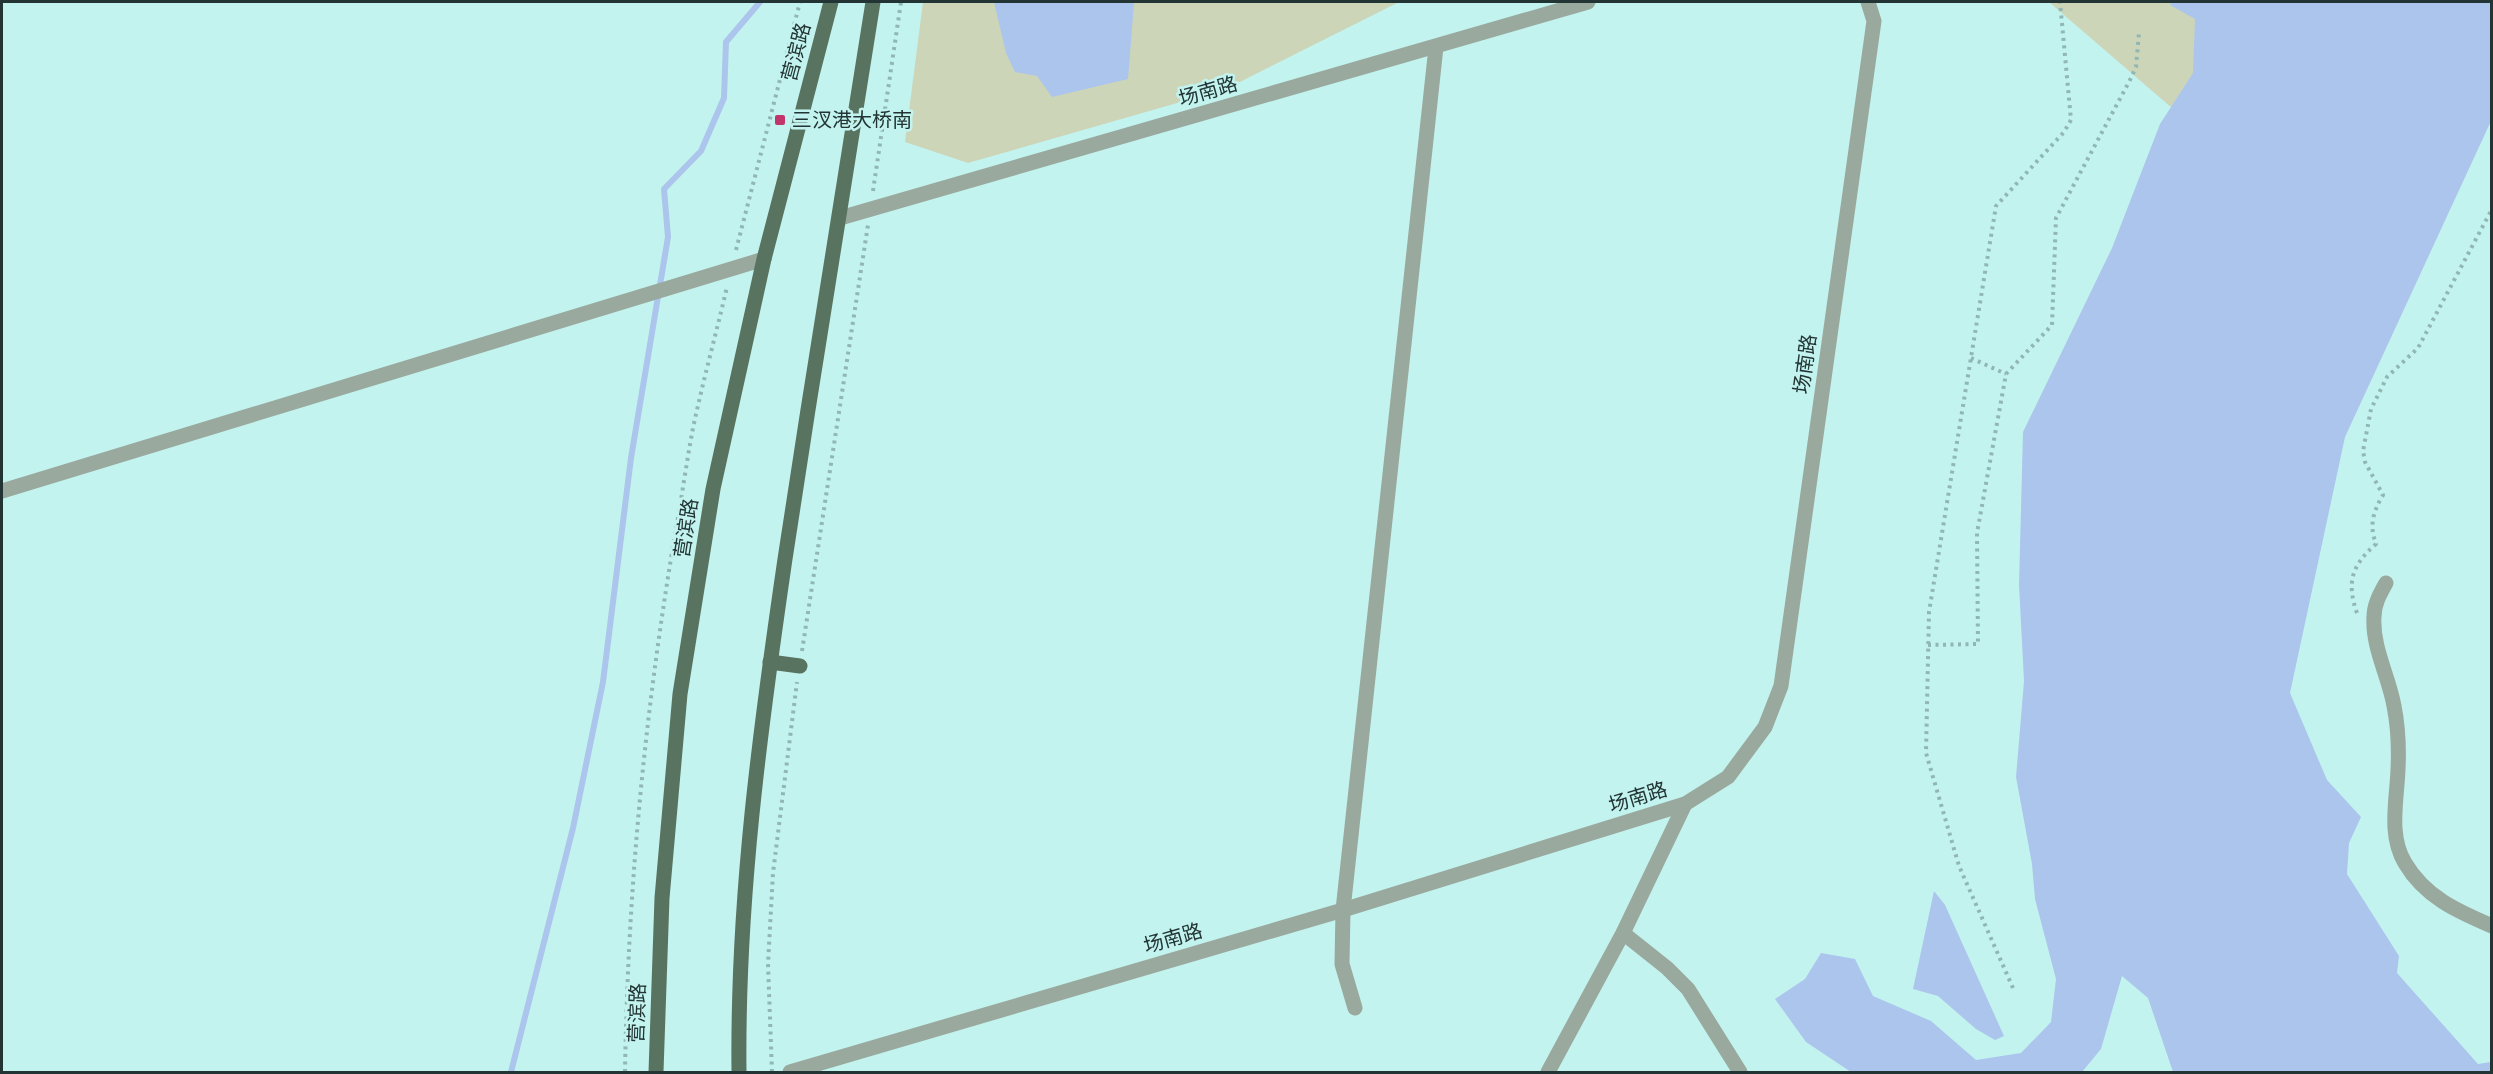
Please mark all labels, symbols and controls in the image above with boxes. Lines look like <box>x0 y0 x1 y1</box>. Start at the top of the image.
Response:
street label: 营滨路 <box>774 19 815 84</box>
street label: 场南路 <box>1175 68 1240 111</box>
place label: 三汊港大桥南 <box>792 105 912 132</box>
marker: 三汊港大桥南 <box>773 113 787 127</box>
street label: 场南路 <box>1786 332 1821 395</box>
street label: 营滨路 <box>666 496 703 560</box>
street label: 场南路 <box>1605 774 1670 817</box>
street label: 场南路 <box>1140 915 1205 958</box>
street label: 营滨路 <box>621 982 650 1043</box>

